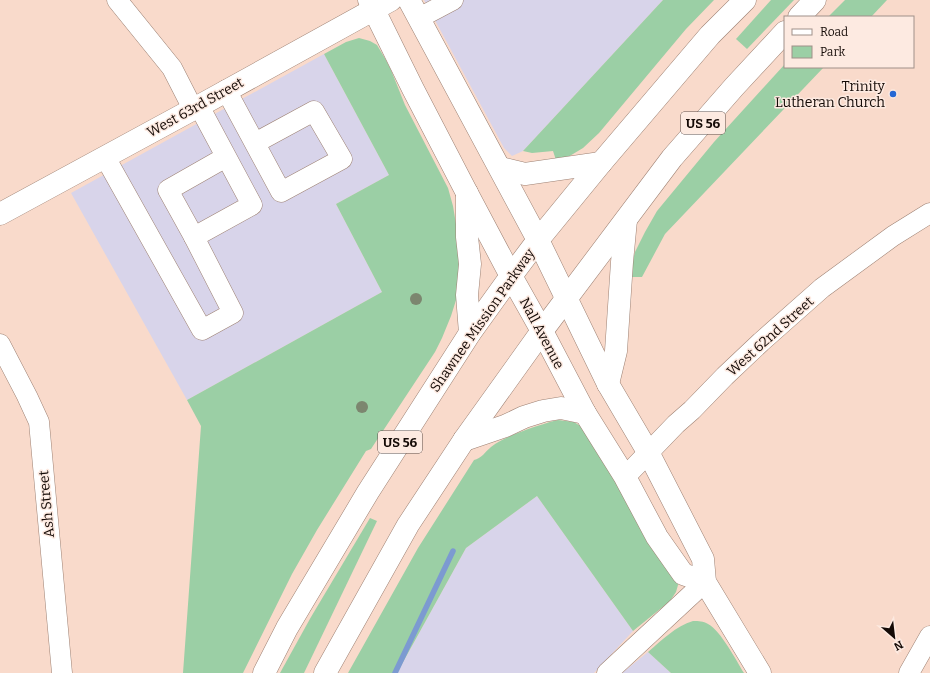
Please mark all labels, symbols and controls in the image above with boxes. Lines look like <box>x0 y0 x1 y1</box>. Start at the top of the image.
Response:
legend <box>784 16 914 68</box>
text: Road <box>820 25 848 39</box>
text: Park <box>820 45 846 59</box>
street label: West 63rd Street <box>144 74 246 141</box>
place label: Trinity Lutheran Church <box>775 78 886 111</box>
marker: Trinity Lutheran Church <box>888 89 898 99</box>
road number: US 56 <box>681 112 725 134</box>
street label: Shawnee Mission Parkway <box>426 245 539 395</box>
street label: West 62nd Street <box>724 293 817 380</box>
street label: Nall Avenue <box>516 295 568 372</box>
road number: US 56 <box>378 431 422 453</box>
street label: Ash Street <box>35 470 58 538</box>
north arrow <box>874 617 914 657</box>
text: N <box>891 638 905 653</box>

